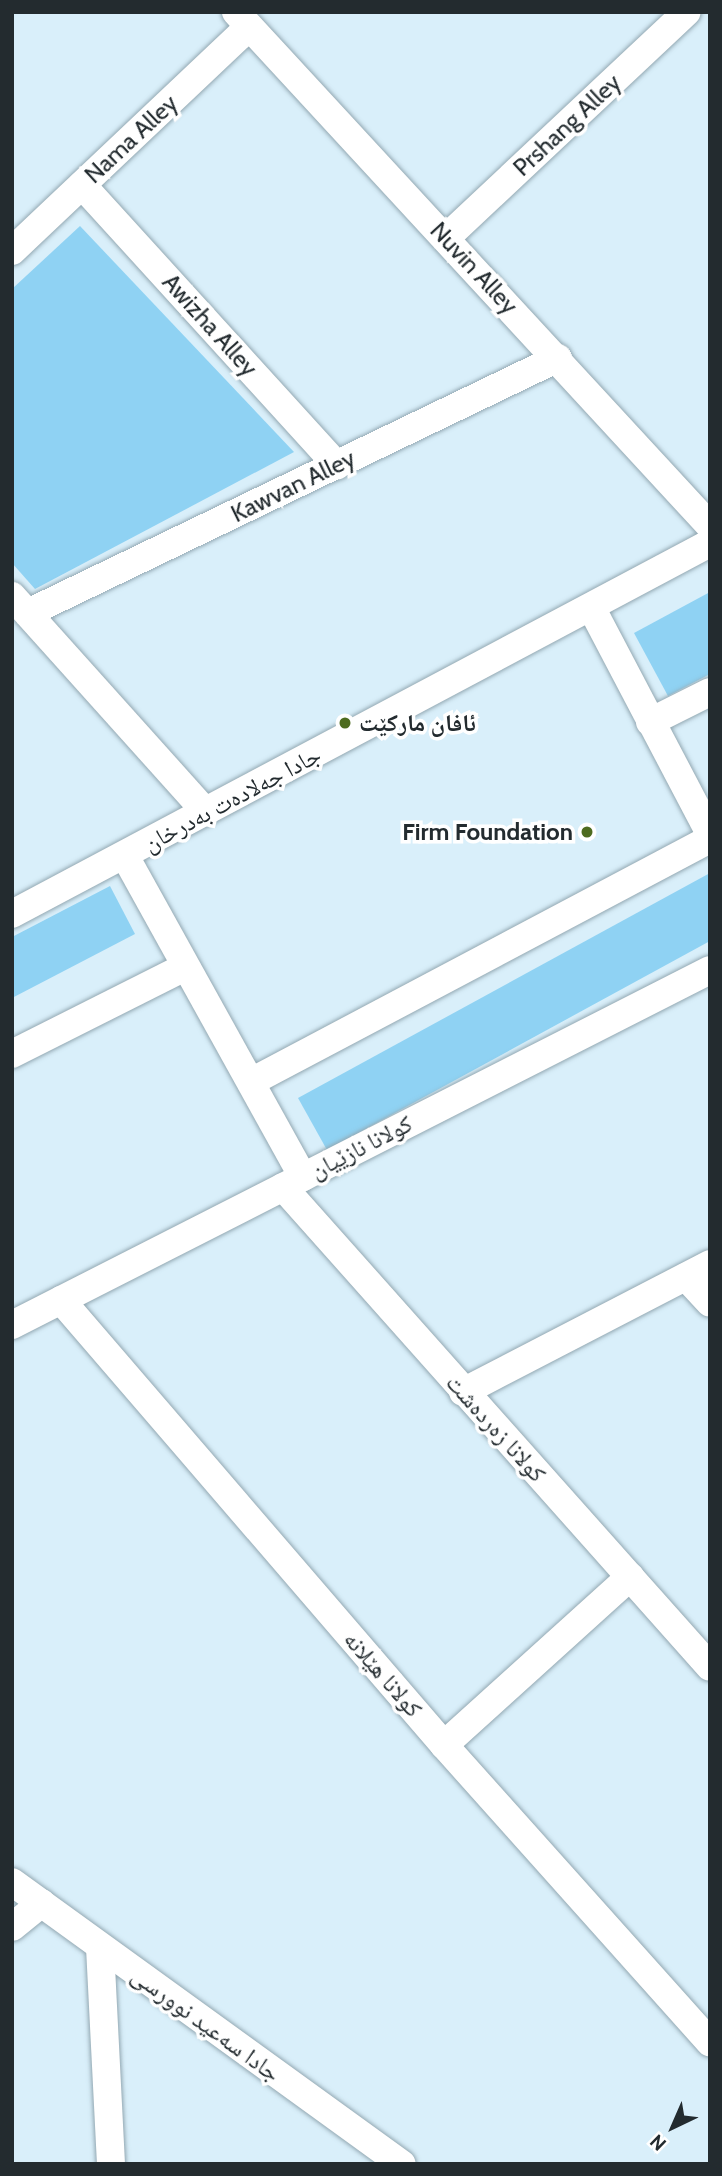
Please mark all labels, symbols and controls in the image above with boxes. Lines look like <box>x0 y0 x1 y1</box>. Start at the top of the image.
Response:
street label: Prshang Alley <box>507 68 627 182</box>
street label: Nama Alley <box>79 89 183 189</box>
street label: Nuvin Alley <box>424 216 524 320</box>
street label: Awizha Alley <box>156 268 264 382</box>
street label: Kawvan Alley <box>226 444 360 528</box>
place label: ئافان مارکێت <box>359 709 476 737</box>
marker: ئافان مارکێت <box>337 715 353 731</box>
street label: جادا جەلادەت بەدرخان <box>138 740 326 858</box>
place label: Firm Foundation <box>402 818 573 846</box>
marker: Firm Foundation <box>579 824 595 840</box>
street label: کولانا نازێیان <box>305 1109 417 1185</box>
street label: کولانا زەردەشت <box>440 1368 552 1488</box>
street label: کولانا هێلانە <box>338 1625 428 1723</box>
street label: جادا سەعید نوورسی <box>126 1960 286 2088</box>
north arrow <box>638 2092 708 2162</box>
text: N <box>645 2130 671 2155</box>

